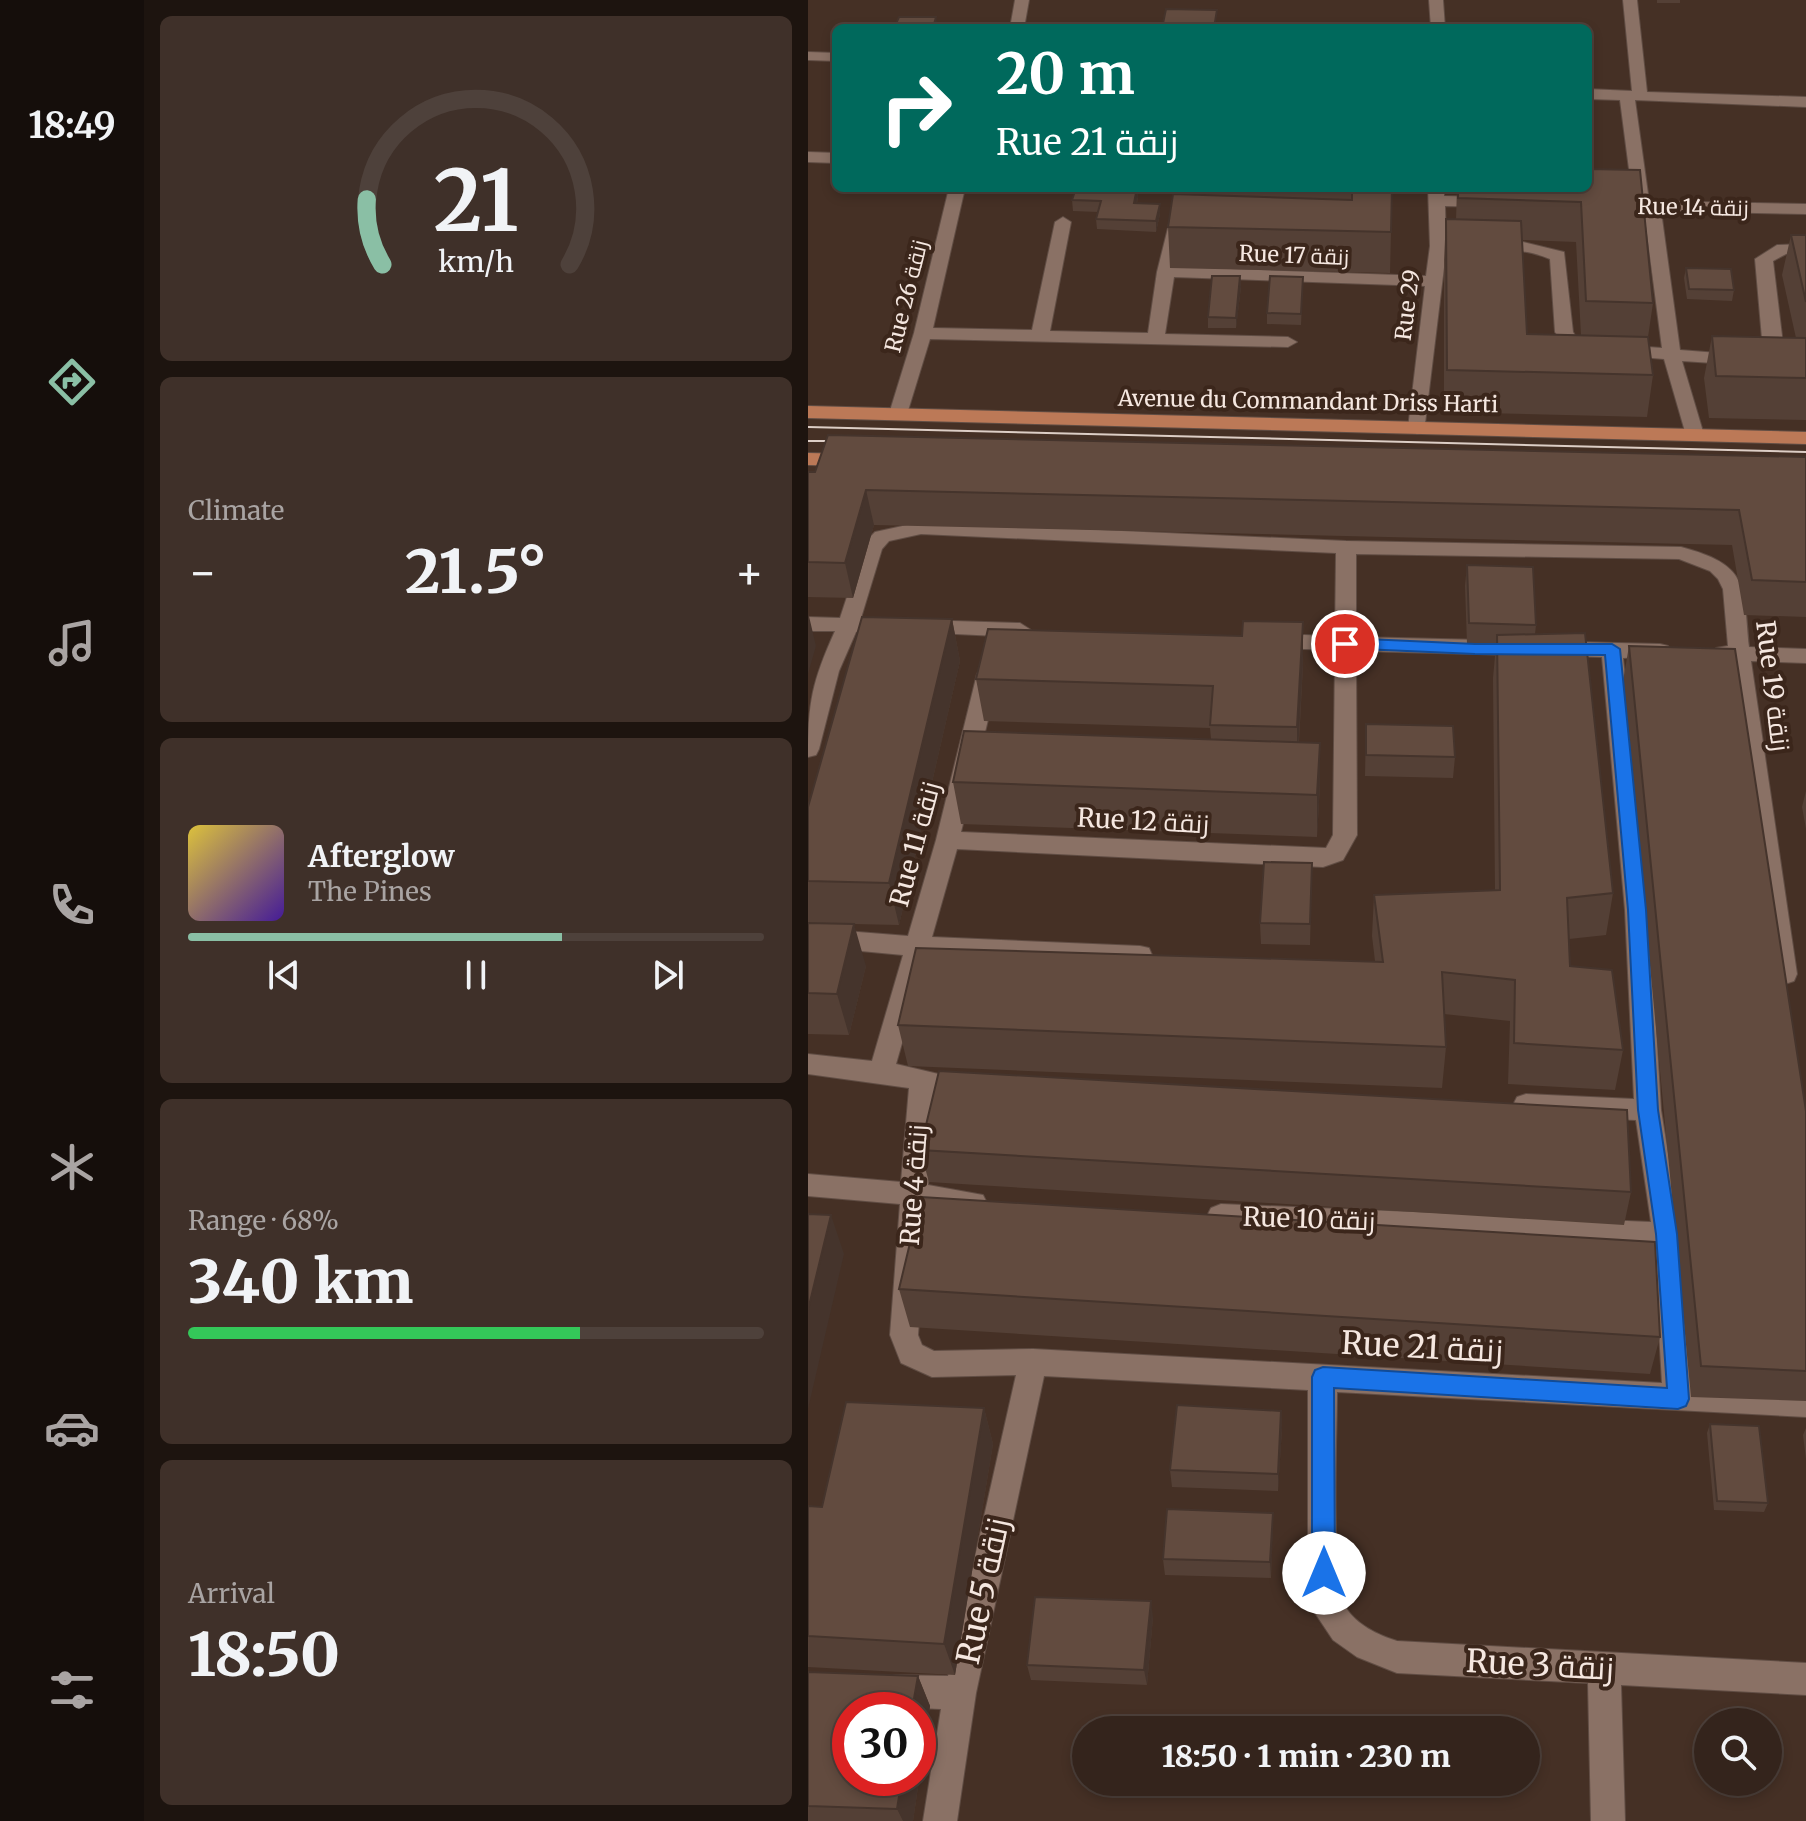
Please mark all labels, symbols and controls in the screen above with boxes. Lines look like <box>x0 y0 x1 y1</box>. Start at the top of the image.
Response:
text: 20 m <box>996 39 1135 109</box>
icon: right <box>864 56 968 160</box>
text: 18:49 <box>28 103 116 148</box>
text: Rue 21 زنقة <box>996 120 1178 165</box>
text: 21 <box>433 148 519 253</box>
street label: Rue 14 زنقة <box>1637 192 1749 222</box>
street label: Rue 26 زنقة <box>879 237 933 355</box>
street label: Rue 17 زنقة <box>1238 239 1350 271</box>
text: km/h <box>438 244 514 280</box>
street label: Rue 29 <box>1389 268 1425 342</box>
icon: directions <box>44 354 100 410</box>
street label: Avenue du Commandant Driss Harti <box>1117 384 1498 418</box>
text: Climate <box>188 494 284 527</box>
text: 21.5° <box>405 534 547 609</box>
text: − <box>188 545 217 600</box>
text: + <box>735 545 764 600</box>
pin <box>1311 610 1379 678</box>
icon: music <box>44 615 100 671</box>
street label: Rue 19 زنقة <box>1749 619 1798 753</box>
icon: arrive <box>1323 622 1367 666</box>
street label: Rue 11 زنقة <box>882 778 947 910</box>
street label: Rue 12 زنقة <box>1076 801 1210 840</box>
text: Afterglow <box>308 837 455 875</box>
text: The Pines <box>308 875 432 908</box>
icon: phone <box>44 877 100 933</box>
icon: previous <box>262 953 306 997</box>
icon: pause <box>454 953 498 997</box>
icon: next <box>646 953 690 997</box>
street label: Rue 4 زنقة <box>893 1123 934 1247</box>
icon: climate <box>44 1139 100 1195</box>
street label: Rue 10 زنقة <box>1242 1200 1376 1237</box>
text: Range · 68% <box>188 1204 339 1237</box>
text: 340 km <box>188 1244 413 1319</box>
street label: Rue 21 زنقة <box>1340 1323 1504 1371</box>
icon: car <box>44 1400 100 1456</box>
street label: Rue 5 زنقة <box>948 1514 1018 1668</box>
position arrow <box>1282 1531 1366 1615</box>
text: Arrival <box>188 1577 275 1610</box>
text: 18:50 <box>188 1617 340 1692</box>
street label: Rue 3 زنقة <box>1465 1641 1615 1689</box>
icon: filters <box>44 1662 100 1718</box>
speed limit sign: 30 <box>832 1692 936 1796</box>
map controls <box>1694 1708 1782 1796</box>
button: search <box>1694 1708 1782 1796</box>
text: 18:50 · 1 min · 230 m <box>1162 1737 1451 1775</box>

